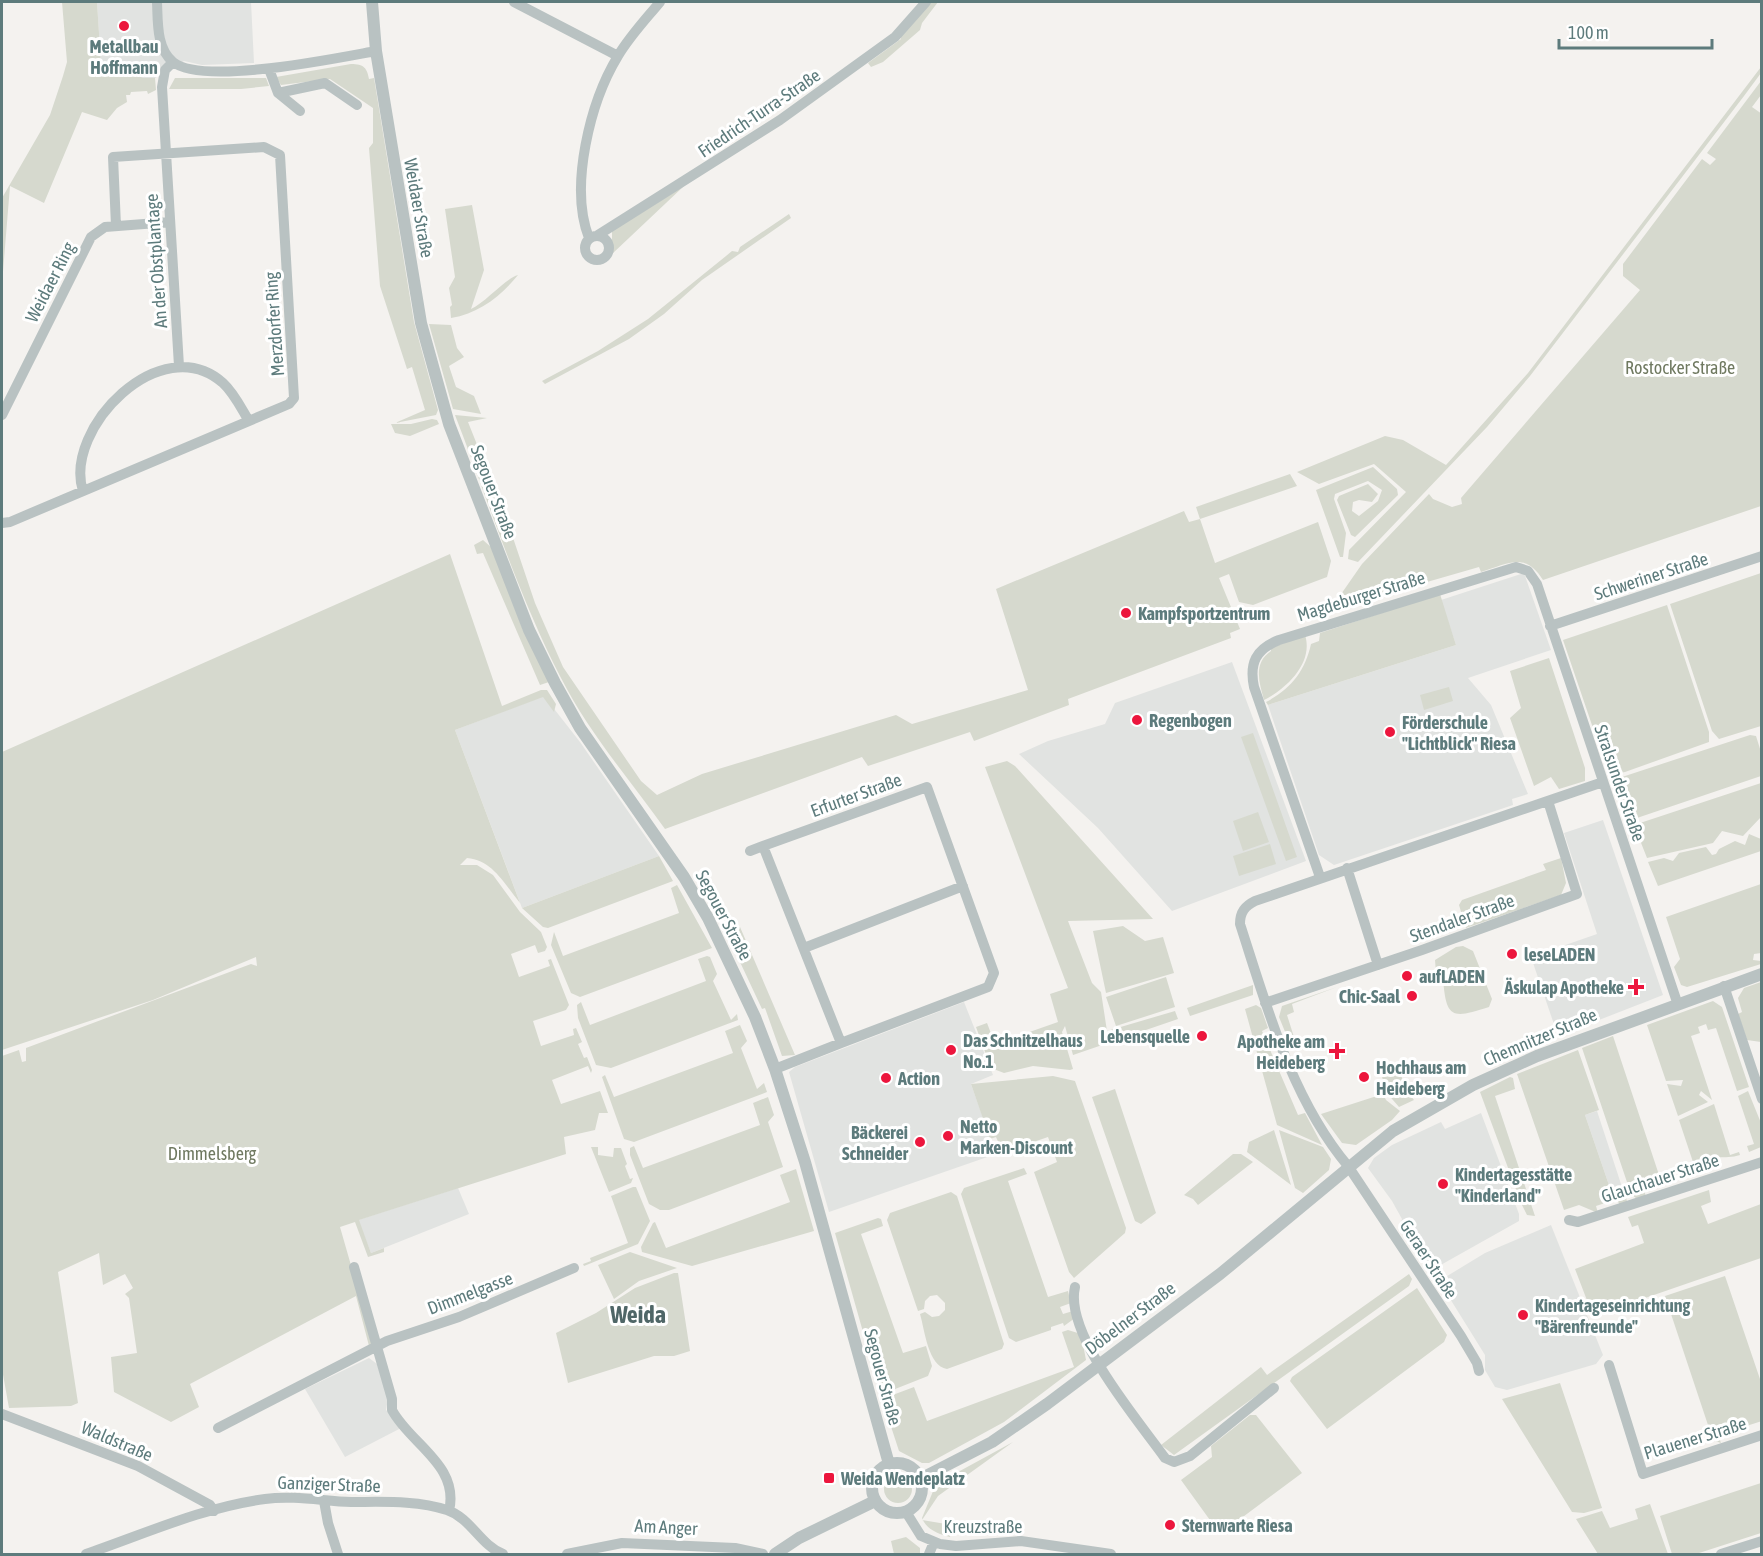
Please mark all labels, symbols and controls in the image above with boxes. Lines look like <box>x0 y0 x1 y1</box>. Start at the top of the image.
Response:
scale bar <box>1559 12 1712 50</box>
marker: Metallbau Hoffmann <box>117 19 131 33</box>
text: 100 m <box>1568 22 1609 43</box>
place label: Metallbau Hoffmann <box>90 36 159 78</box>
street label: Friedrich-Turra-Straße <box>694 64 824 162</box>
street label: Weidaer Straße <box>400 157 438 259</box>
street label: An der Obstplantage <box>141 193 171 329</box>
street label: Weidaer Ring <box>21 238 79 326</box>
street label: Merzdorfer Ring <box>260 271 288 377</box>
park label: Rostocker Straße <box>1625 357 1735 378</box>
street label: Segouer Straße <box>466 442 522 542</box>
street label: Schweriner Straße <box>1591 548 1711 604</box>
street label: Magdeburger Straße <box>1295 567 1427 625</box>
place label: Kampfsportzentrum <box>1138 603 1270 624</box>
marker: Kampfsportzentrum <box>1119 606 1133 620</box>
place label: Regenbogen <box>1149 710 1232 731</box>
place label: Förderschule "Lichtblick" Riesa <box>1402 712 1516 754</box>
marker: Regenbogen <box>1130 713 1144 727</box>
street label: Stralsunder Straße <box>1590 722 1650 844</box>
marker: Förderschule "Lichtblick" Riesa <box>1383 725 1397 739</box>
street label: Erfurter Straße <box>808 769 904 821</box>
street label: Segouer Straße <box>692 866 756 964</box>
street label: Stendaler Straße <box>1407 889 1517 947</box>
place label: leseLADEN <box>1524 944 1595 965</box>
marker: leseLADEN <box>1505 947 1519 961</box>
place label: aufLADEN <box>1419 966 1485 987</box>
marker: aufLADEN <box>1400 969 1414 983</box>
place label: Äskulap Apotheke <box>1503 977 1624 998</box>
marker: Äskulap Apotheke <box>1629 980 1643 994</box>
place label: Chic-Saal <box>1339 986 1400 1007</box>
marker: Chic-Saal <box>1405 989 1419 1003</box>
street label: Chemnitzer Straße <box>1480 1004 1600 1070</box>
place label: Lebensquelle <box>1100 1026 1190 1047</box>
marker: Lebensquelle <box>1195 1029 1209 1043</box>
place label: Das Schnitzelhaus No.1 <box>963 1030 1083 1072</box>
place label: Apotheke am Heideberg <box>1237 1031 1325 1073</box>
marker: Das Schnitzelhaus No.1 <box>944 1043 958 1057</box>
marker: Apotheke am Heideberg <box>1330 1044 1344 1058</box>
place label: Hochhaus am Heideberg <box>1376 1057 1466 1099</box>
place label: Action <box>897 1068 940 1089</box>
marker: Hochhaus am Heideberg <box>1357 1070 1371 1084</box>
marker: Action <box>879 1071 893 1085</box>
place label: Netto Marken-Discount <box>960 1116 1074 1158</box>
place label: Bäckerei Schneider <box>842 1122 909 1164</box>
marker: Netto Marken-Discount <box>941 1129 955 1143</box>
marker: Bäckerei Schneider <box>913 1135 927 1149</box>
park label: Dimmelsberg <box>168 1143 257 1164</box>
street label: Glauchauer Straße <box>1599 1149 1721 1207</box>
place label: Kindertagesstätte "Kinderland" <box>1455 1164 1572 1206</box>
marker: Kindertagesstätte "Kinderland" <box>1436 1177 1450 1191</box>
street label: Geraer Straße <box>1396 1216 1462 1302</box>
street label: Dimmelgasse <box>424 1267 516 1319</box>
street label: Döbelner Straße <box>1081 1277 1179 1359</box>
place label: Kindertageseinrichtung "Bärenfreunde" <box>1535 1295 1690 1337</box>
district label: Weida <box>609 1301 666 1328</box>
marker: Kindertageseinrichtung "Bärenfreunde" <box>1516 1308 1530 1322</box>
street label: Segouer Straße <box>860 1327 906 1427</box>
street label: Plauener Straße <box>1641 1412 1749 1464</box>
street label: Waldstraße <box>78 1417 156 1465</box>
place label: Weida Wendeplatz <box>840 1468 965 1489</box>
marker: Weida Wendeplatz <box>822 1471 836 1485</box>
street label: Ganziger Straße <box>277 1472 381 1496</box>
street label: Am Anger <box>634 1515 699 1539</box>
place label: Sternwarte Riesa <box>1182 1515 1293 1536</box>
street label: Kreuzstraße <box>944 1516 1022 1537</box>
marker: Sternwarte Riesa <box>1163 1518 1177 1532</box>

